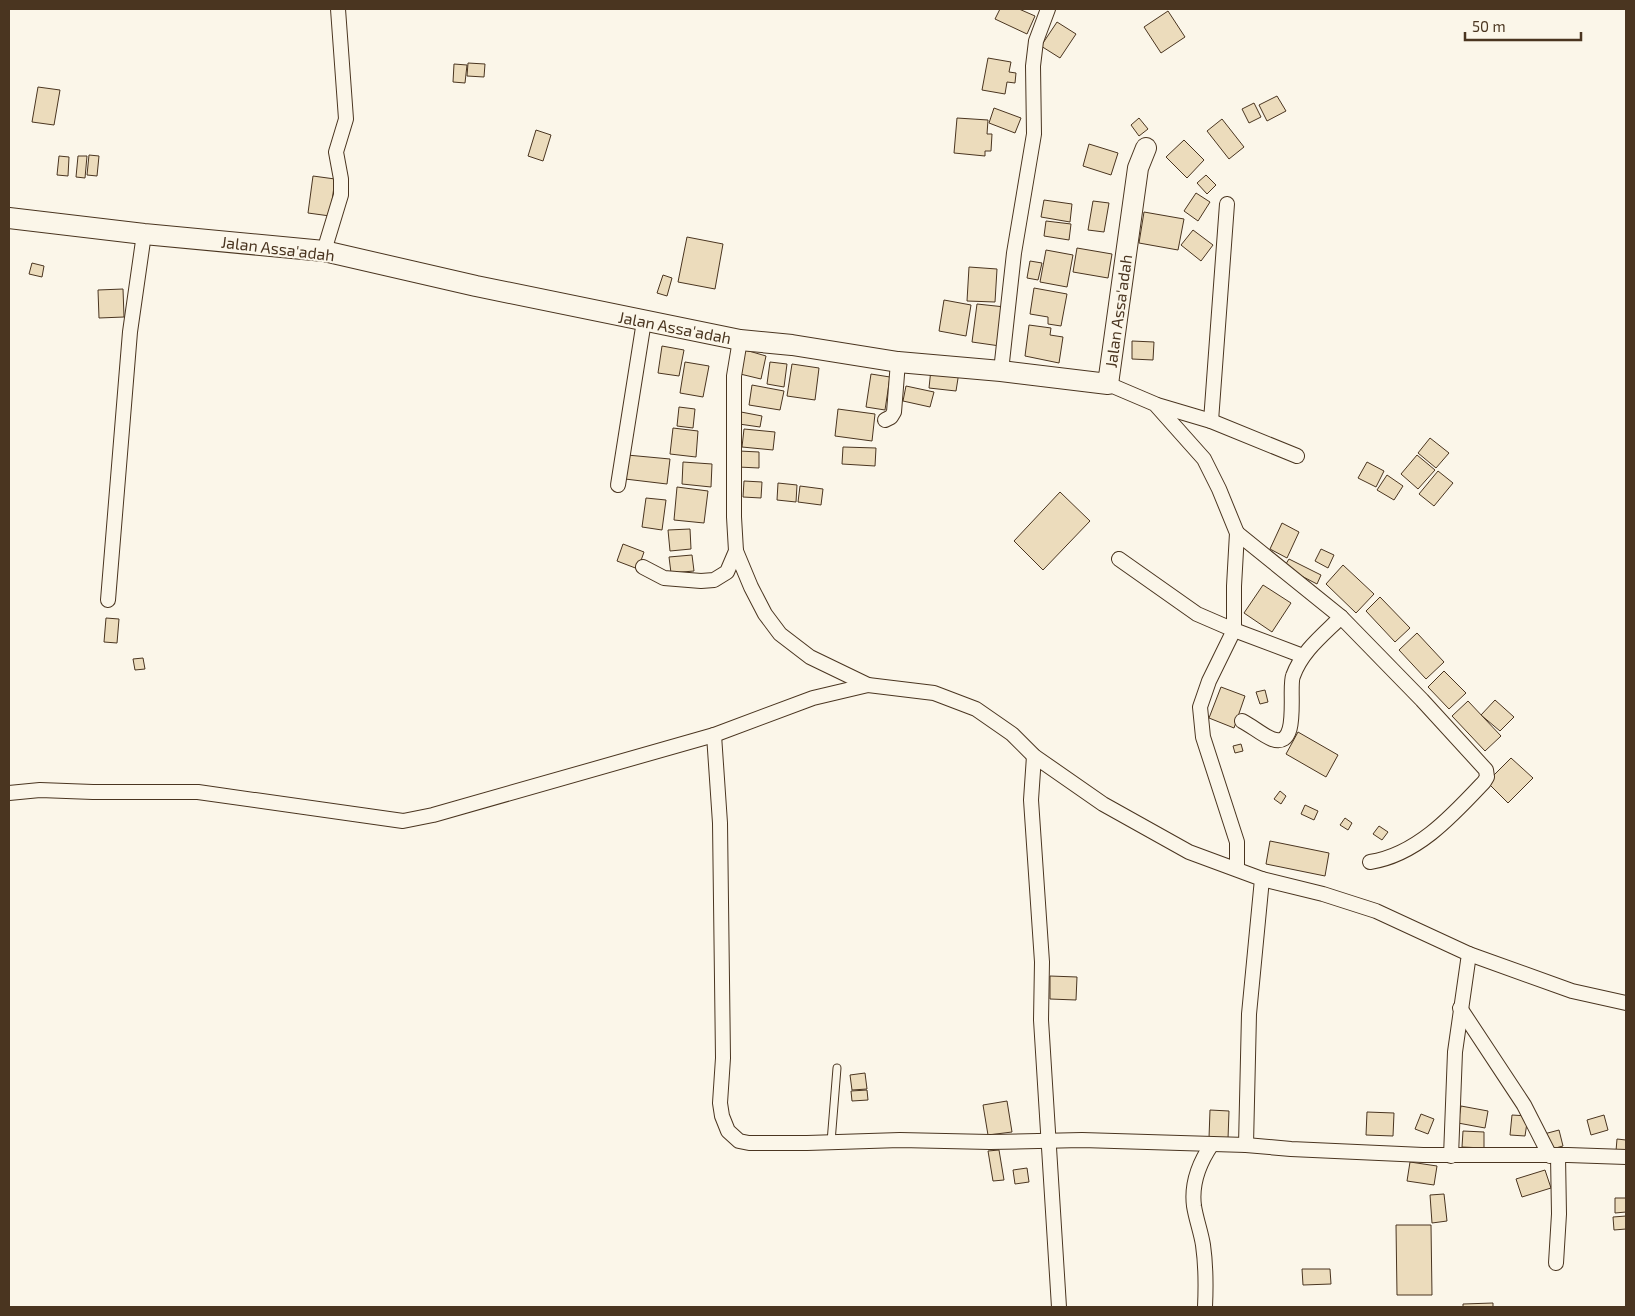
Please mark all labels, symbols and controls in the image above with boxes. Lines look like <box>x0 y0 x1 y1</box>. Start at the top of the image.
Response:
scale bar <box>1465 10 1581 42</box>
text: 50 m <box>1472 17 1506 35</box>
street label: Jalan Assa'adah <box>220 232 336 264</box>
street label: Jalan Assa'adah <box>1101 253 1135 369</box>
street label: Jalan Assa'adah <box>617 307 733 347</box>

